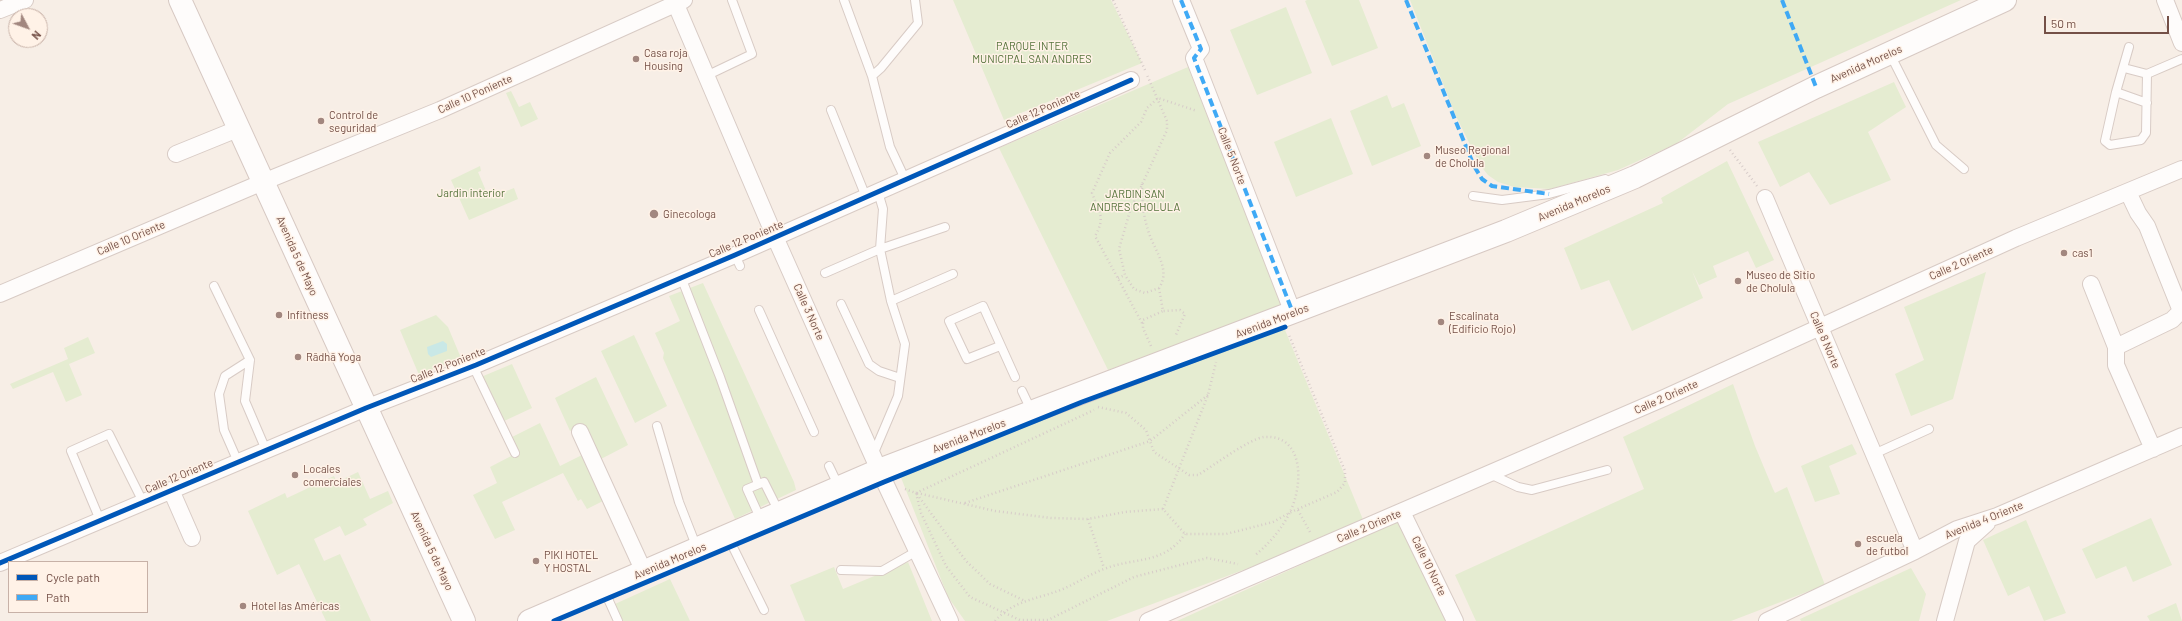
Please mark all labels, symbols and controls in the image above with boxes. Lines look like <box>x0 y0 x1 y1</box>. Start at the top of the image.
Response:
north arrow <box>8 8 48 48</box>
scale bar <box>2046 8 2171 34</box>
text: 50 m <box>2051 16 2076 30</box>
text: N <box>29 29 44 43</box>
park label: PARQUE INTER MUNICIPAL SAN ANDRES <box>972 39 1092 65</box>
street label: Avenida Morelos <box>1828 42 1904 86</box>
place label: Casa roja Housing <box>644 46 688 72</box>
marker: Casa roja Housing <box>631 54 641 64</box>
street label: Calle 10 Poniente <box>436 72 514 116</box>
street label: Calle 12 Poniente <box>1004 87 1082 131</box>
place label: Control de seguridad <box>329 108 378 134</box>
marker: Control de seguridad <box>316 116 326 126</box>
street label: Calle 5 Norte <box>1215 125 1249 187</box>
place label: Museo Regional de Cholula <box>1435 143 1509 169</box>
marker: Museo Regional de Cholula <box>1422 151 1432 161</box>
street label: Avenida Morelos <box>1536 182 1612 224</box>
park label: Jardin interior <box>437 186 505 200</box>
park label: JARDIN SAN ANDRES CHOLULA <box>1090 187 1180 213</box>
place label: Ginecologa <box>663 207 716 221</box>
marker: Ginecologa <box>648 208 660 220</box>
street label: Avenida 5 de Mayo <box>273 214 321 298</box>
street label: Calle 12 Poniente <box>707 217 785 261</box>
street label: Calle 10 Oriente <box>95 218 167 258</box>
street label: Calle 2 Oriente <box>1927 243 1995 283</box>
place label: cas1 <box>2072 246 2092 260</box>
marker: cas1 <box>2059 248 2069 258</box>
place label: Museo de Sitio de Cholula <box>1746 268 1815 294</box>
marker: Museo de Sitio de Cholula <box>1733 276 1743 286</box>
street label: Calle 3 Norte <box>791 282 827 342</box>
street label: Avenida Morelos <box>1234 301 1310 341</box>
place label: Infitness <box>287 308 329 322</box>
place label: Escalinata (Edificio Rojo) <box>1449 309 1515 335</box>
marker: Infitness <box>274 310 284 320</box>
street label: Calle 8 Norte <box>1807 310 1843 370</box>
marker: Escalinata (Edificio Rojo) <box>1436 317 1446 327</box>
street label: Calle 12 Poniente <box>409 344 487 386</box>
place label: Rādhā Yoga <box>306 350 361 364</box>
marker: Rādhā Yoga <box>293 352 303 362</box>
street label: Calle 2 Oriente <box>1632 377 1700 417</box>
street label: Avenida Morelos <box>931 416 1007 456</box>
street label: Calle 12 Oriente <box>143 456 215 496</box>
place label: Locales comerciales <box>303 462 361 488</box>
marker: Locales comerciales <box>290 470 300 480</box>
street label: Avenida 4 Oriente <box>1943 498 2025 542</box>
street label: Calle 2 Oriente <box>1335 507 1403 545</box>
street label: Avenida 5 de Mayo <box>408 509 456 593</box>
place label: escuela de futbol <box>1866 531 1908 557</box>
street label: Calle 10 Norte <box>1409 534 1449 598</box>
marker: escuela de futbol <box>1853 539 1863 549</box>
street label: Avenida Morelos <box>632 540 708 582</box>
place label: PIKI HOTEL Y HOSTAL <box>544 548 598 574</box>
marker: PIKI HOTEL Y HOSTAL <box>531 556 541 566</box>
legend <box>8 561 148 613</box>
text: Cycle path <box>46 570 100 584</box>
text: Path <box>46 590 70 604</box>
place label: Hotel las Américas <box>251 599 339 613</box>
marker: Hotel las Américas <box>238 601 248 611</box>

